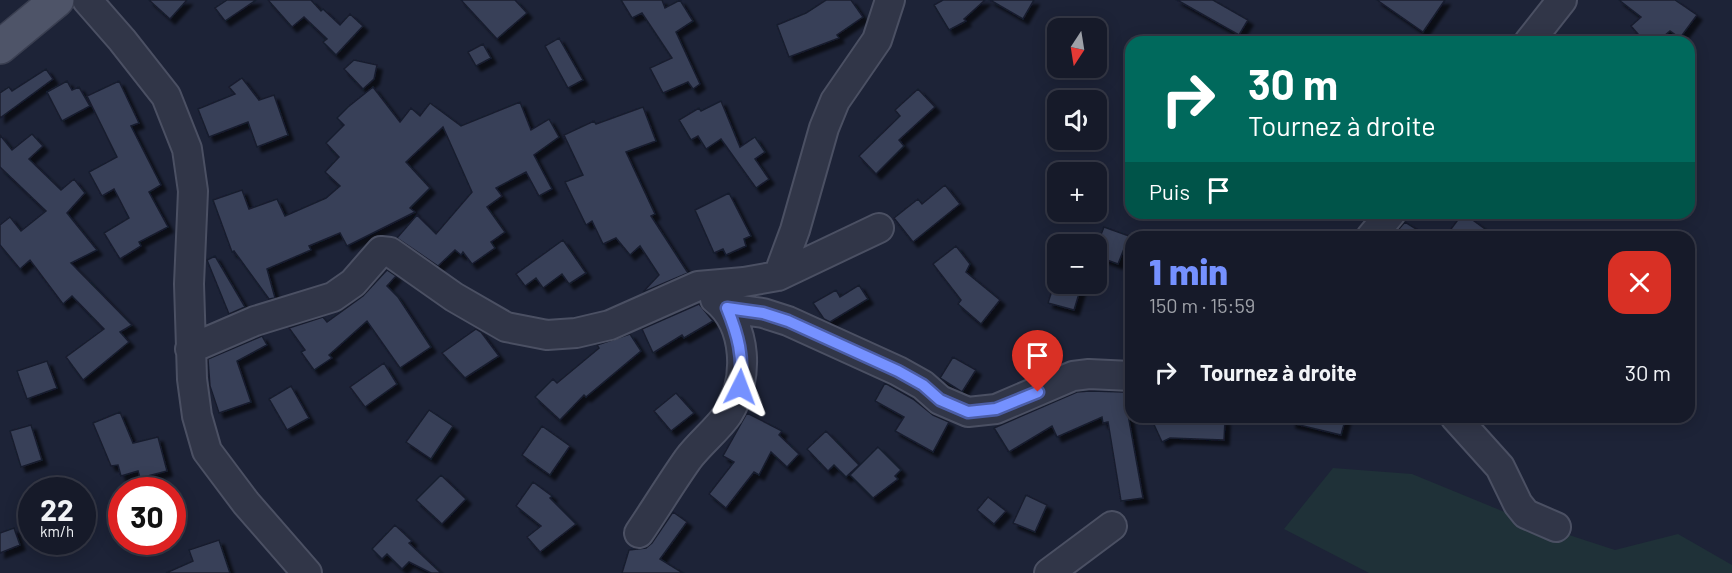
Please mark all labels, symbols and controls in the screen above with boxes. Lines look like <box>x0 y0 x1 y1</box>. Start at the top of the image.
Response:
north arrow <box>1047 18 1107 78</box>
map controls <box>1047 18 1107 294</box>
text: 30 m <box>1248 58 1338 108</box>
icon: right <box>1149 60 1227 138</box>
button: sound <box>1047 90 1107 150</box>
text: Tournez à droite <box>1248 109 1436 141</box>
button: + <box>1047 162 1107 222</box>
icon: arrive <box>1202 174 1235 207</box>
text: Puis <box>1149 178 1190 204</box>
button: − <box>1047 234 1107 294</box>
text: 1 min <box>1149 249 1228 292</box>
button: close <box>1608 251 1671 314</box>
text: 150 m · 15:59 <box>1149 293 1255 317</box>
pin <box>1012 330 1063 392</box>
icon: arrive <box>1021 339 1054 372</box>
position arrow <box>708 355 772 419</box>
icon: right <box>1149 356 1182 389</box>
text: Tournez à droite <box>1200 359 1357 385</box>
text: 30 m <box>1625 359 1671 385</box>
speed limit sign: 30 <box>108 477 186 555</box>
text: 22 <box>40 491 74 527</box>
text: km/h <box>40 522 74 540</box>

